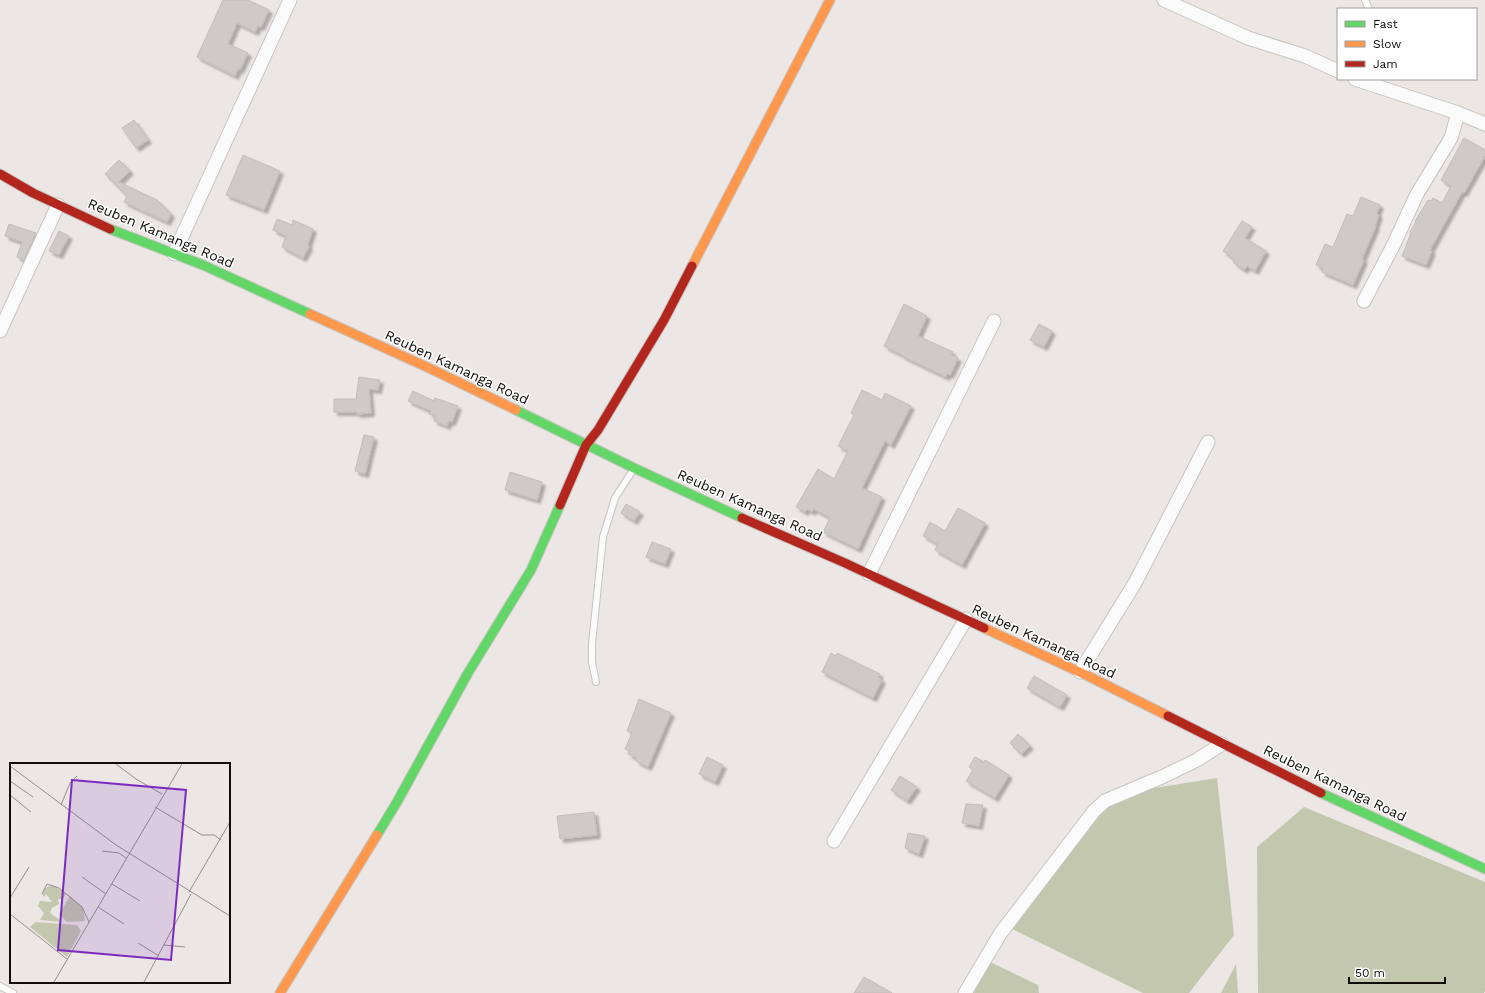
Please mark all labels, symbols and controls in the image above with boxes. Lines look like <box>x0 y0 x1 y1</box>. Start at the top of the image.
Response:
legend <box>1337 8 1477 80</box>
text: Fast <box>1373 17 1398 31</box>
text: Slow <box>1373 37 1401 51</box>
text: Jam <box>1373 57 1398 71</box>
street label: Reuben Kamanga Road <box>86 195 236 271</box>
street label: Reuben Kamanga Road <box>383 327 531 407</box>
street label: Reuben Kamanga Road <box>675 466 825 544</box>
street label: Reuben Kamanga Road <box>970 601 1118 681</box>
street label: Reuben Kamanga Road <box>1261 741 1409 825</box>
inset map <box>10 763 230 983</box>
scale bar <box>1349 959 1445 985</box>
text: 50 m <box>1355 966 1385 980</box>

